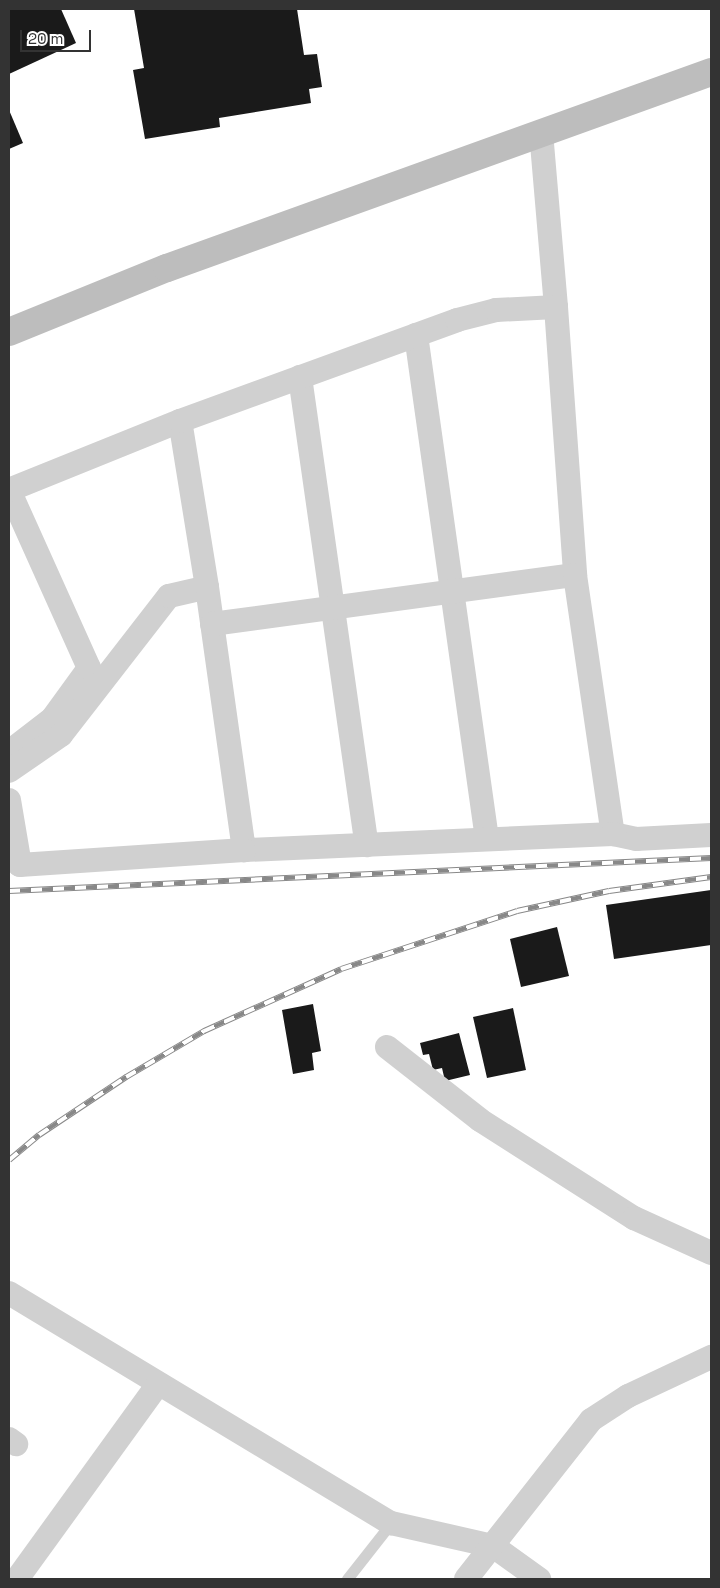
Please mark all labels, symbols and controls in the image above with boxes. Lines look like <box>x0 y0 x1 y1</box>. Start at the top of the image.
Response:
scale bar <box>22 20 94 52</box>
text: 20 m <box>28 29 63 48</box>

